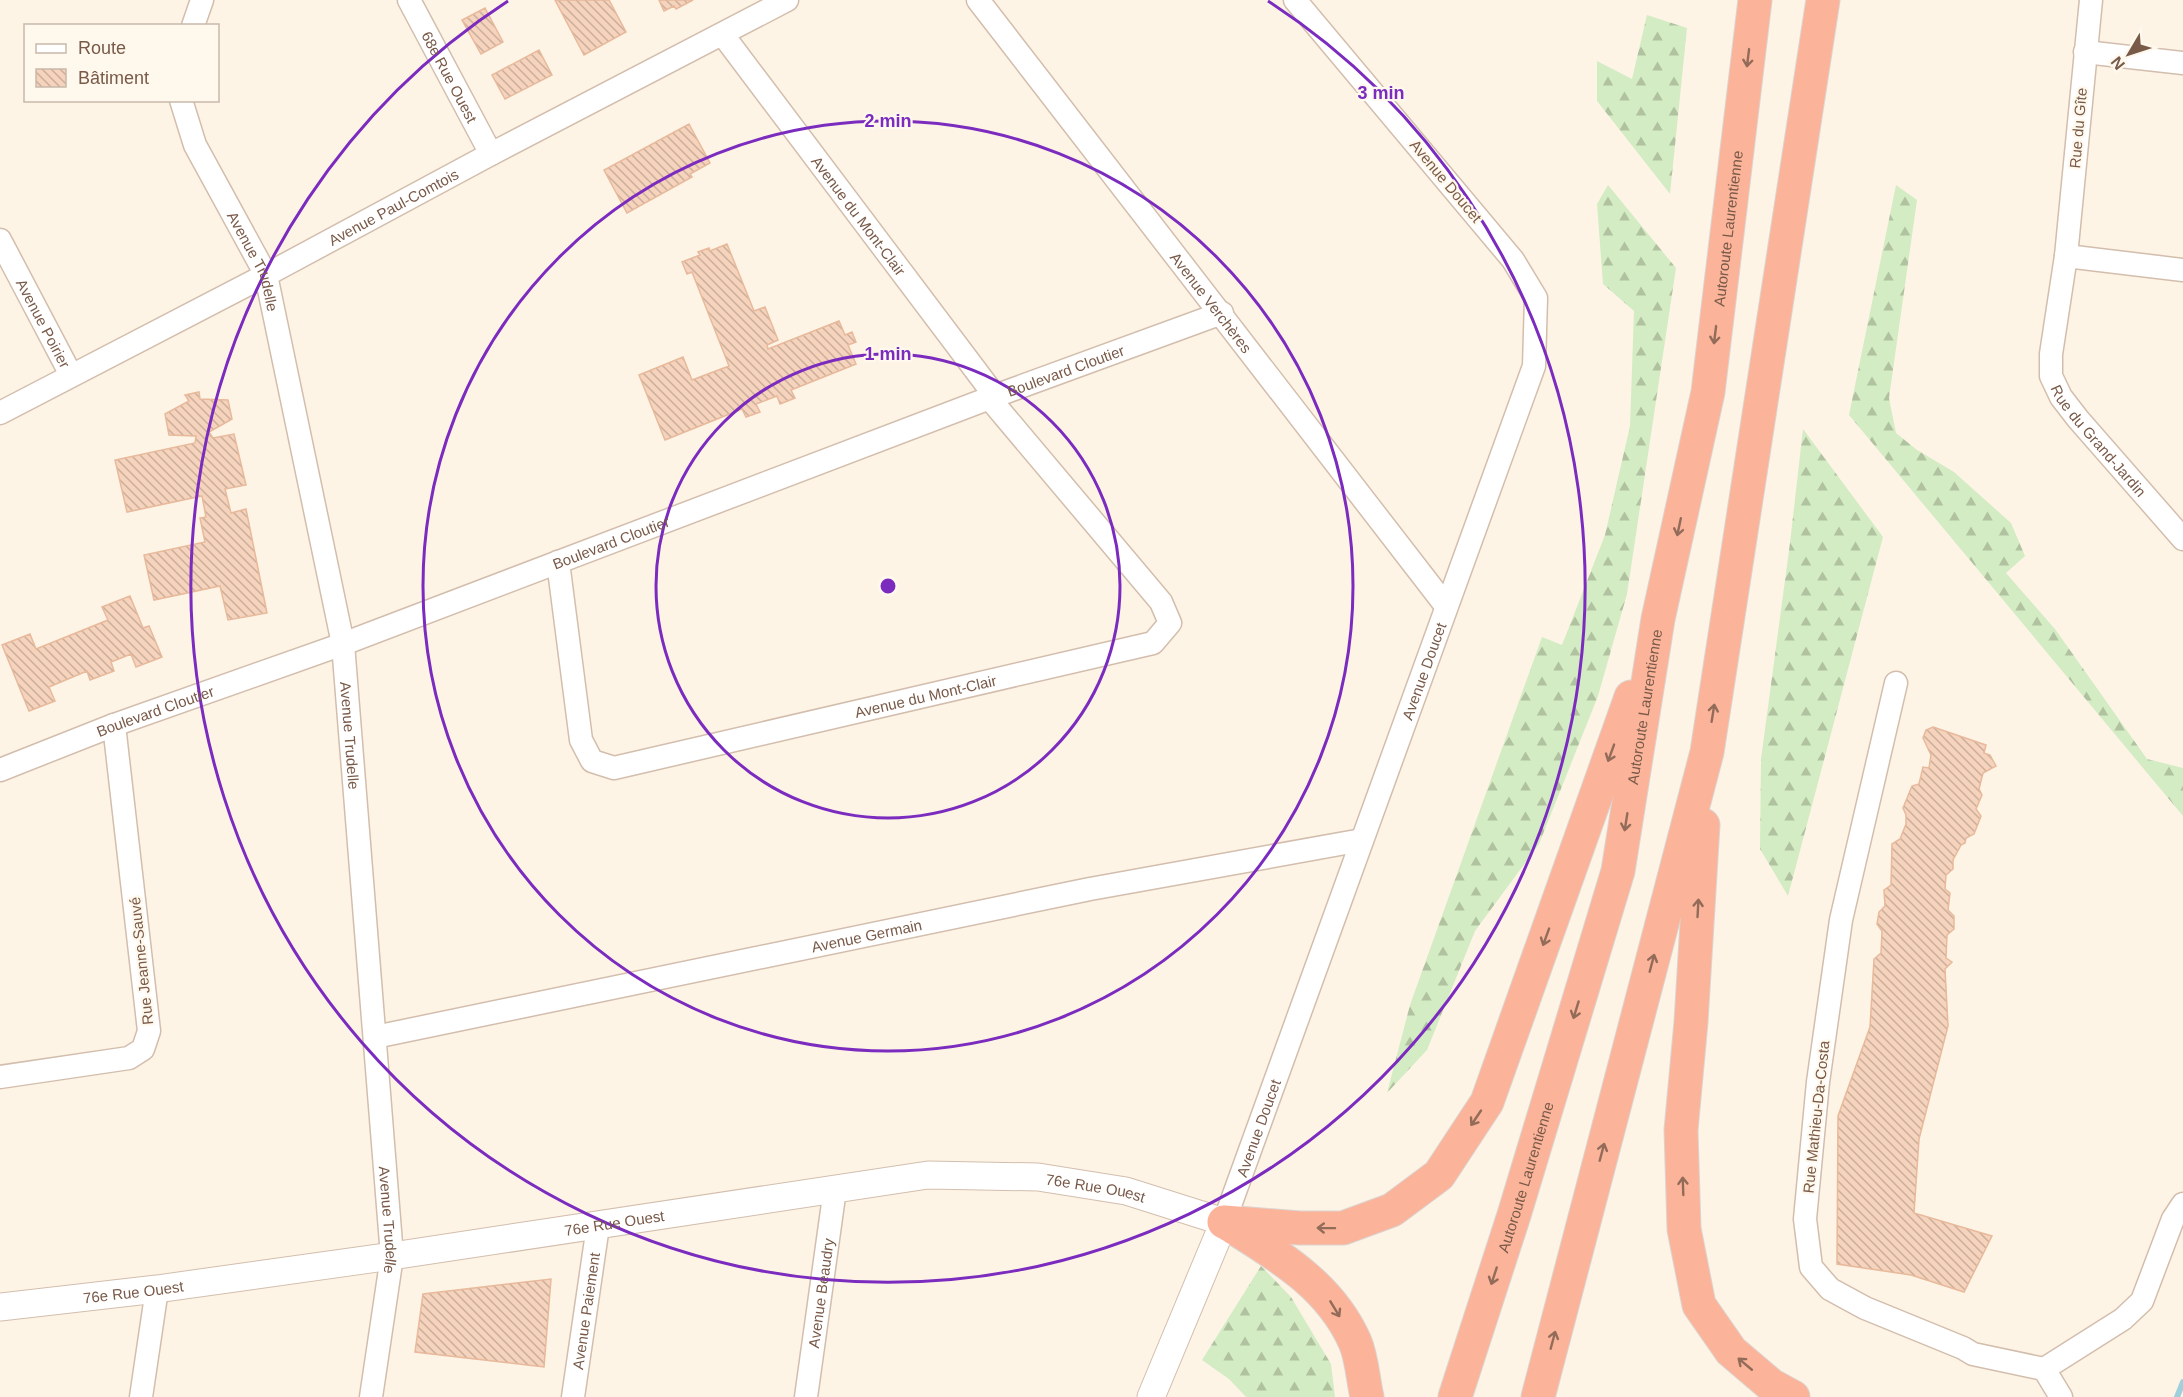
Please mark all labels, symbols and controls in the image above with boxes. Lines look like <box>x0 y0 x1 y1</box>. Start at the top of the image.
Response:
legend <box>24 24 219 102</box>
north arrow <box>2099 24 2159 84</box>
street label: 68e Rue Ouest <box>419 28 482 126</box>
text: Route <box>78 38 126 58</box>
one-way arrow <box>1742 48 1753 68</box>
text: N <box>2107 53 2128 73</box>
text: Bâtiment <box>78 68 149 88</box>
text: 3 min <box>1357 83 1405 103</box>
street label: Rue du Gîte <box>2066 87 2090 169</box>
text: 2 min <box>864 111 912 131</box>
street label: Avenue Doucet <box>1407 136 1486 226</box>
street label: Autoroute Laurentienne <box>1710 150 1745 307</box>
street label: Avenue du Mont-Clair <box>809 153 909 278</box>
street label: Avenue Paul-Comtois <box>325 165 461 248</box>
street label: Avenue Trudelle <box>224 208 282 313</box>
street label: Avenue Verchères <box>1167 249 1256 356</box>
street label: Avenue Poirier <box>13 276 74 371</box>
one-way arrow <box>1709 325 1720 345</box>
street label: Boulevard Cloutier <box>1004 341 1126 399</box>
text: 1 min <box>864 344 912 364</box>
street label: Rue du Grand-Jardin <box>2048 382 2150 500</box>
street label: Boulevard Cloutier <box>550 512 672 572</box>
one-way arrow <box>1672 517 1684 536</box>
centre of rings <box>878 576 898 596</box>
street label: Avenue Doucet <box>1398 619 1449 722</box>
street label: Autoroute Laurentienne <box>1623 628 1665 786</box>
street label: Avenue du Mont-Clair <box>853 671 998 720</box>
street label: Avenue Trudelle <box>338 681 363 790</box>
street label: Boulevard Cloutier <box>94 682 216 740</box>
one-way arrow <box>1708 703 1719 723</box>
one-way arrow <box>1604 743 1615 762</box>
one-way arrow <box>1621 811 1632 831</box>
street label: Rue Jeanne-Sauvé <box>126 896 156 1026</box>
one-way arrow <box>1693 899 1704 919</box>
street label: Avenue Germain <box>810 916 923 955</box>
one-way arrow <box>1539 927 1550 946</box>
one-way arrow <box>1646 954 1658 973</box>
one-way arrow <box>1570 1000 1581 1019</box>
street label: Rue Mathieu-Da-Costa <box>1800 1039 1833 1194</box>
street label: Avenue Doucet <box>1233 1076 1284 1179</box>
street label: Autoroute Laurentienne <box>1494 1099 1556 1254</box>
one-way arrow <box>1470 1110 1482 1126</box>
one-way arrow <box>1597 1143 1608 1162</box>
street label: Avenue Trudelle <box>376 1165 401 1275</box>
street label: 76e Rue Ouest <box>1045 1170 1148 1205</box>
one-way arrow <box>1677 1177 1688 1197</box>
street label: 76e Rue Ouest <box>563 1206 666 1238</box>
one-way arrow <box>1317 1222 1337 1234</box>
street label: Avenue Beaudry <box>804 1237 837 1349</box>
street label: Avenue Paiement <box>569 1250 603 1371</box>
one-way arrow <box>1488 1266 1499 1285</box>
street label: 76e Rue Ouest <box>82 1277 185 1306</box>
one-way arrow <box>1330 1300 1342 1317</box>
one-way arrow <box>1547 1331 1559 1350</box>
one-way arrow <box>1737 1357 1753 1370</box>

